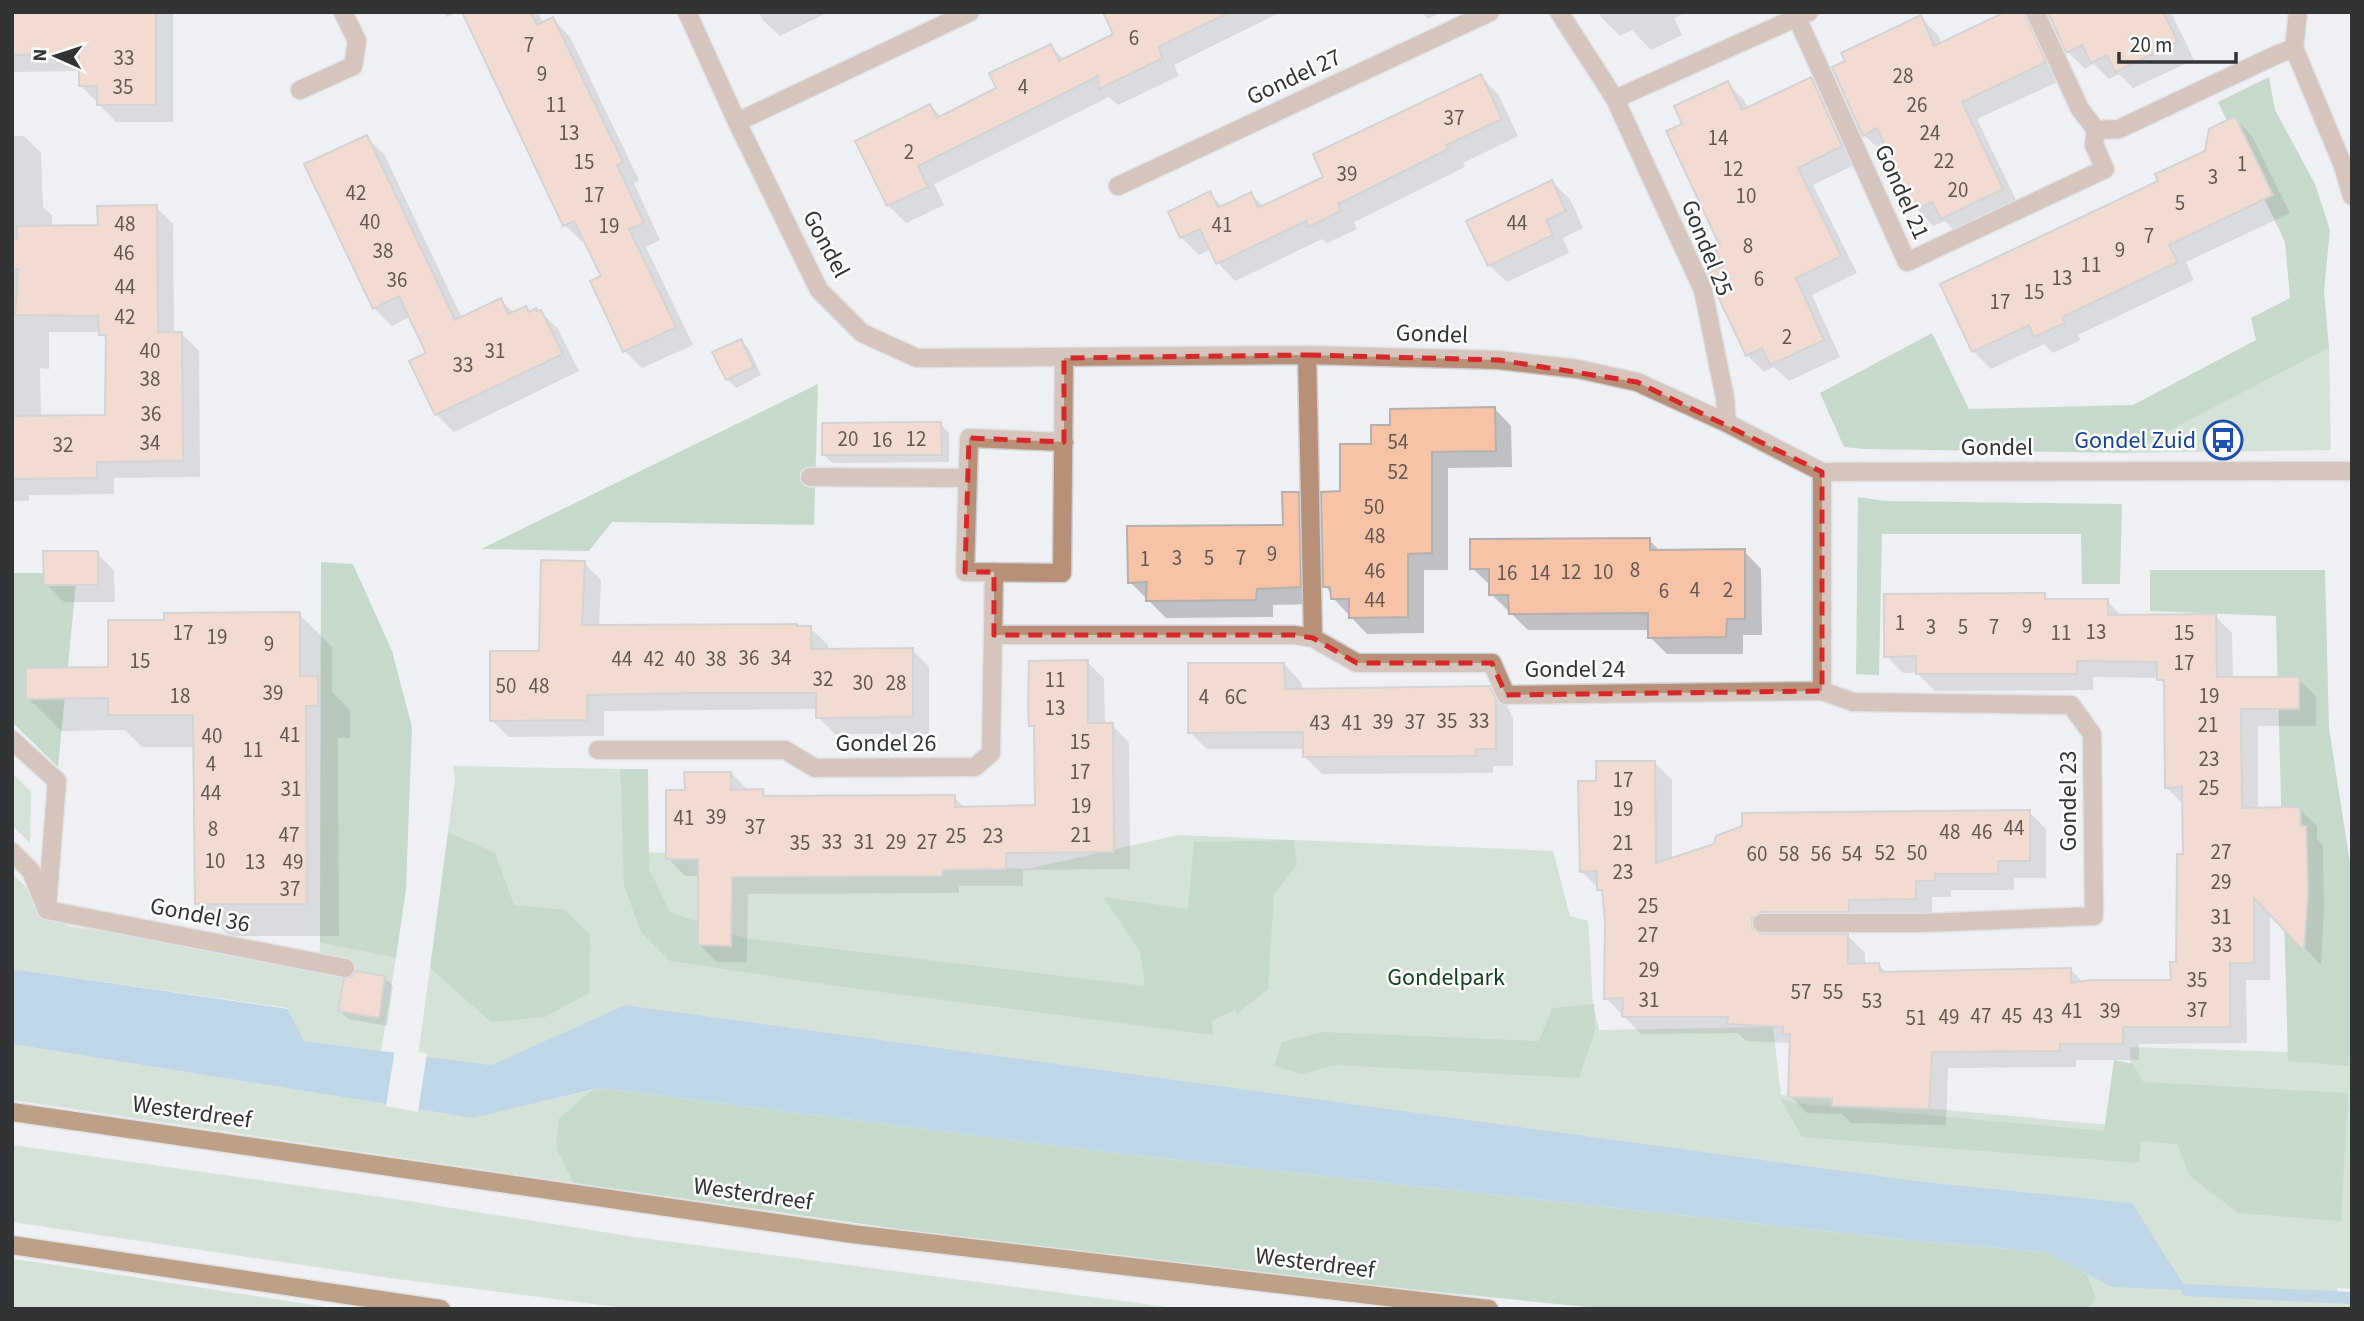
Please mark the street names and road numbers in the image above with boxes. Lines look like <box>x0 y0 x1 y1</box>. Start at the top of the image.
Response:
street label: Gondel 27 <box>1241 40 1347 114</box>
street label: Gondel 21 <box>1865 139 1939 245</box>
street label: Gondel 25 <box>1672 195 1742 301</box>
street label: Gondel <box>794 204 858 284</box>
street label: Gondel <box>1395 315 1469 353</box>
street label: Gondel <box>1961 430 2033 465</box>
street label: Gondel 24 <box>1525 652 1626 687</box>
street label: Gondel 26 <box>836 726 936 761</box>
street label: Gondel 23 <box>2051 751 2086 851</box>
street label: Gondel 36 <box>147 888 253 942</box>
street label: Westerdreef <box>130 1086 255 1138</box>
street label: Westerdreef <box>691 1168 816 1220</box>
street label: Westerdreef <box>1253 1238 1378 1288</box>

